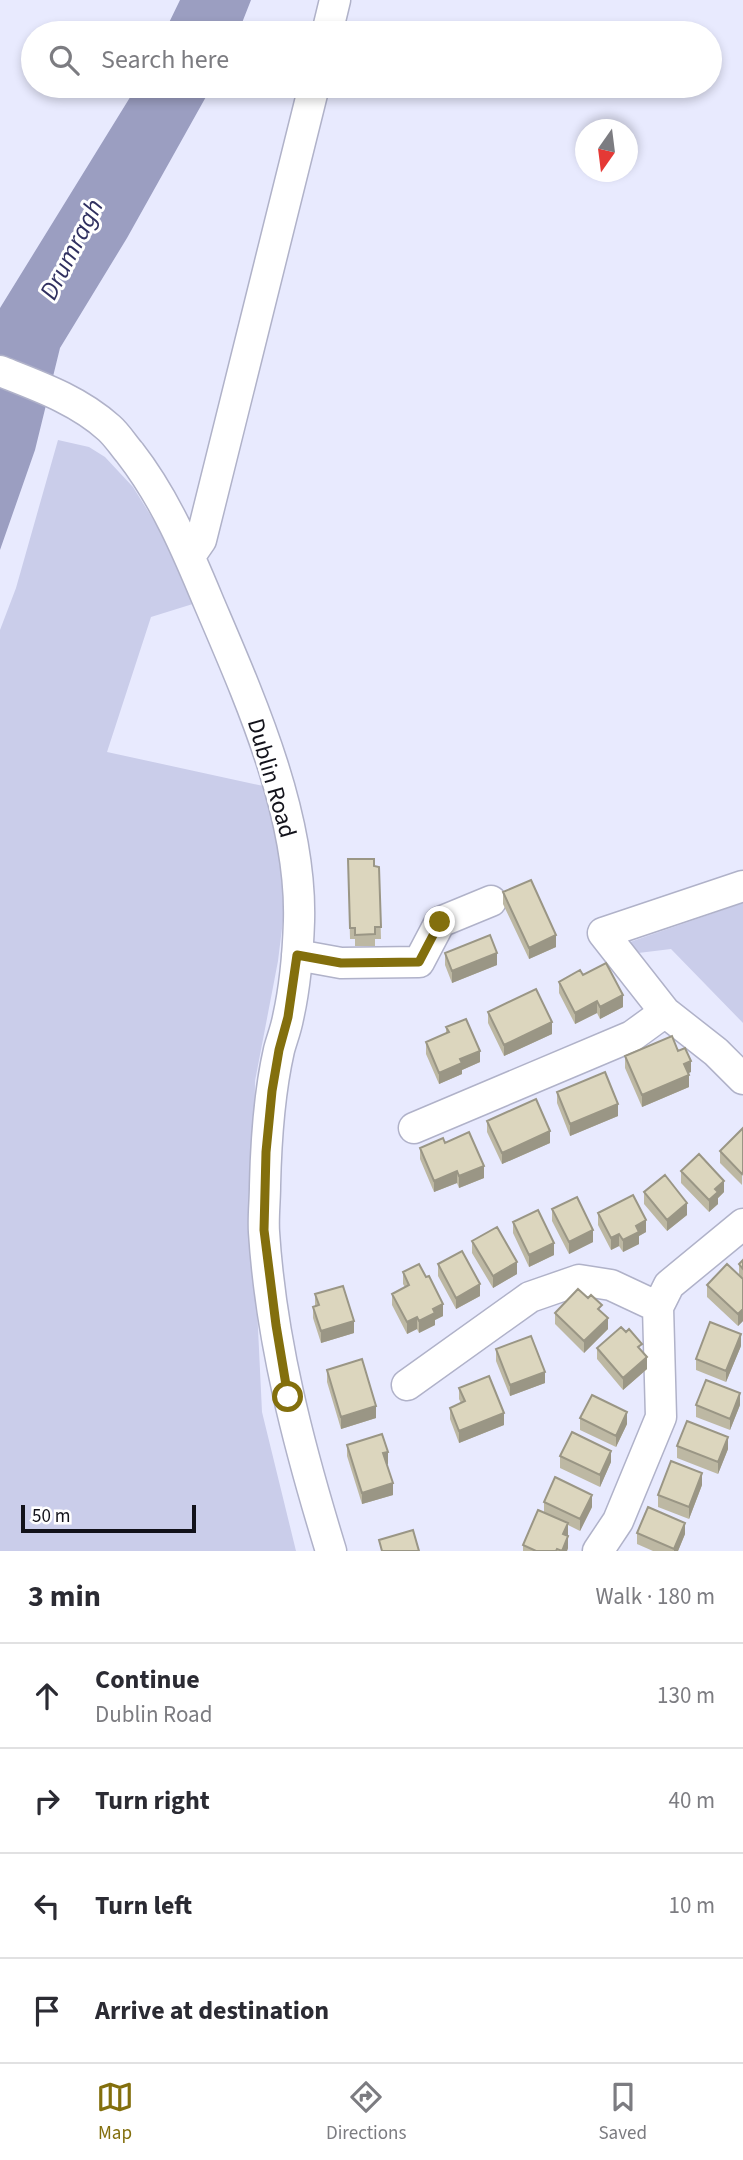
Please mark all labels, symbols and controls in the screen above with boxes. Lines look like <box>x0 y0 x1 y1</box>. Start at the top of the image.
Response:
search box <box>21 21 722 98</box>
icon: search <box>45 41 83 79</box>
text: Search here <box>101 41 229 78</box>
north arrow <box>575 119 638 182</box>
water label: Drumragh <box>30 192 113 306</box>
street label: Dublin Road <box>238 714 305 842</box>
route end <box>424 906 455 937</box>
route start <box>272 1381 303 1412</box>
scale bar <box>21 1502 196 1534</box>
text: 50 m <box>32 1503 70 1530</box>
text: 3 min <box>28 1575 101 1618</box>
text: Walk · 180 m <box>596 1580 715 1613</box>
text: Continue <box>95 1661 200 1698</box>
icon: ahead <box>28 1677 66 1715</box>
text: 130 m <box>657 1679 715 1712</box>
text: Dublin Road <box>95 1698 212 1731</box>
icon: right <box>28 1782 66 1820</box>
text: Turn right <box>95 1782 210 1819</box>
text: 40 m <box>668 1784 715 1817</box>
icon: left <box>28 1887 66 1925</box>
text: Turn left <box>95 1887 192 1924</box>
text: 10 m <box>668 1889 715 1922</box>
icon: arrive <box>28 1992 66 2030</box>
text: Arrive at destination <box>95 1992 329 2029</box>
tab: Map <box>96 2078 134 2147</box>
tab: Directions <box>326 2078 406 2147</box>
tab: Saved <box>598 2078 647 2147</box>

